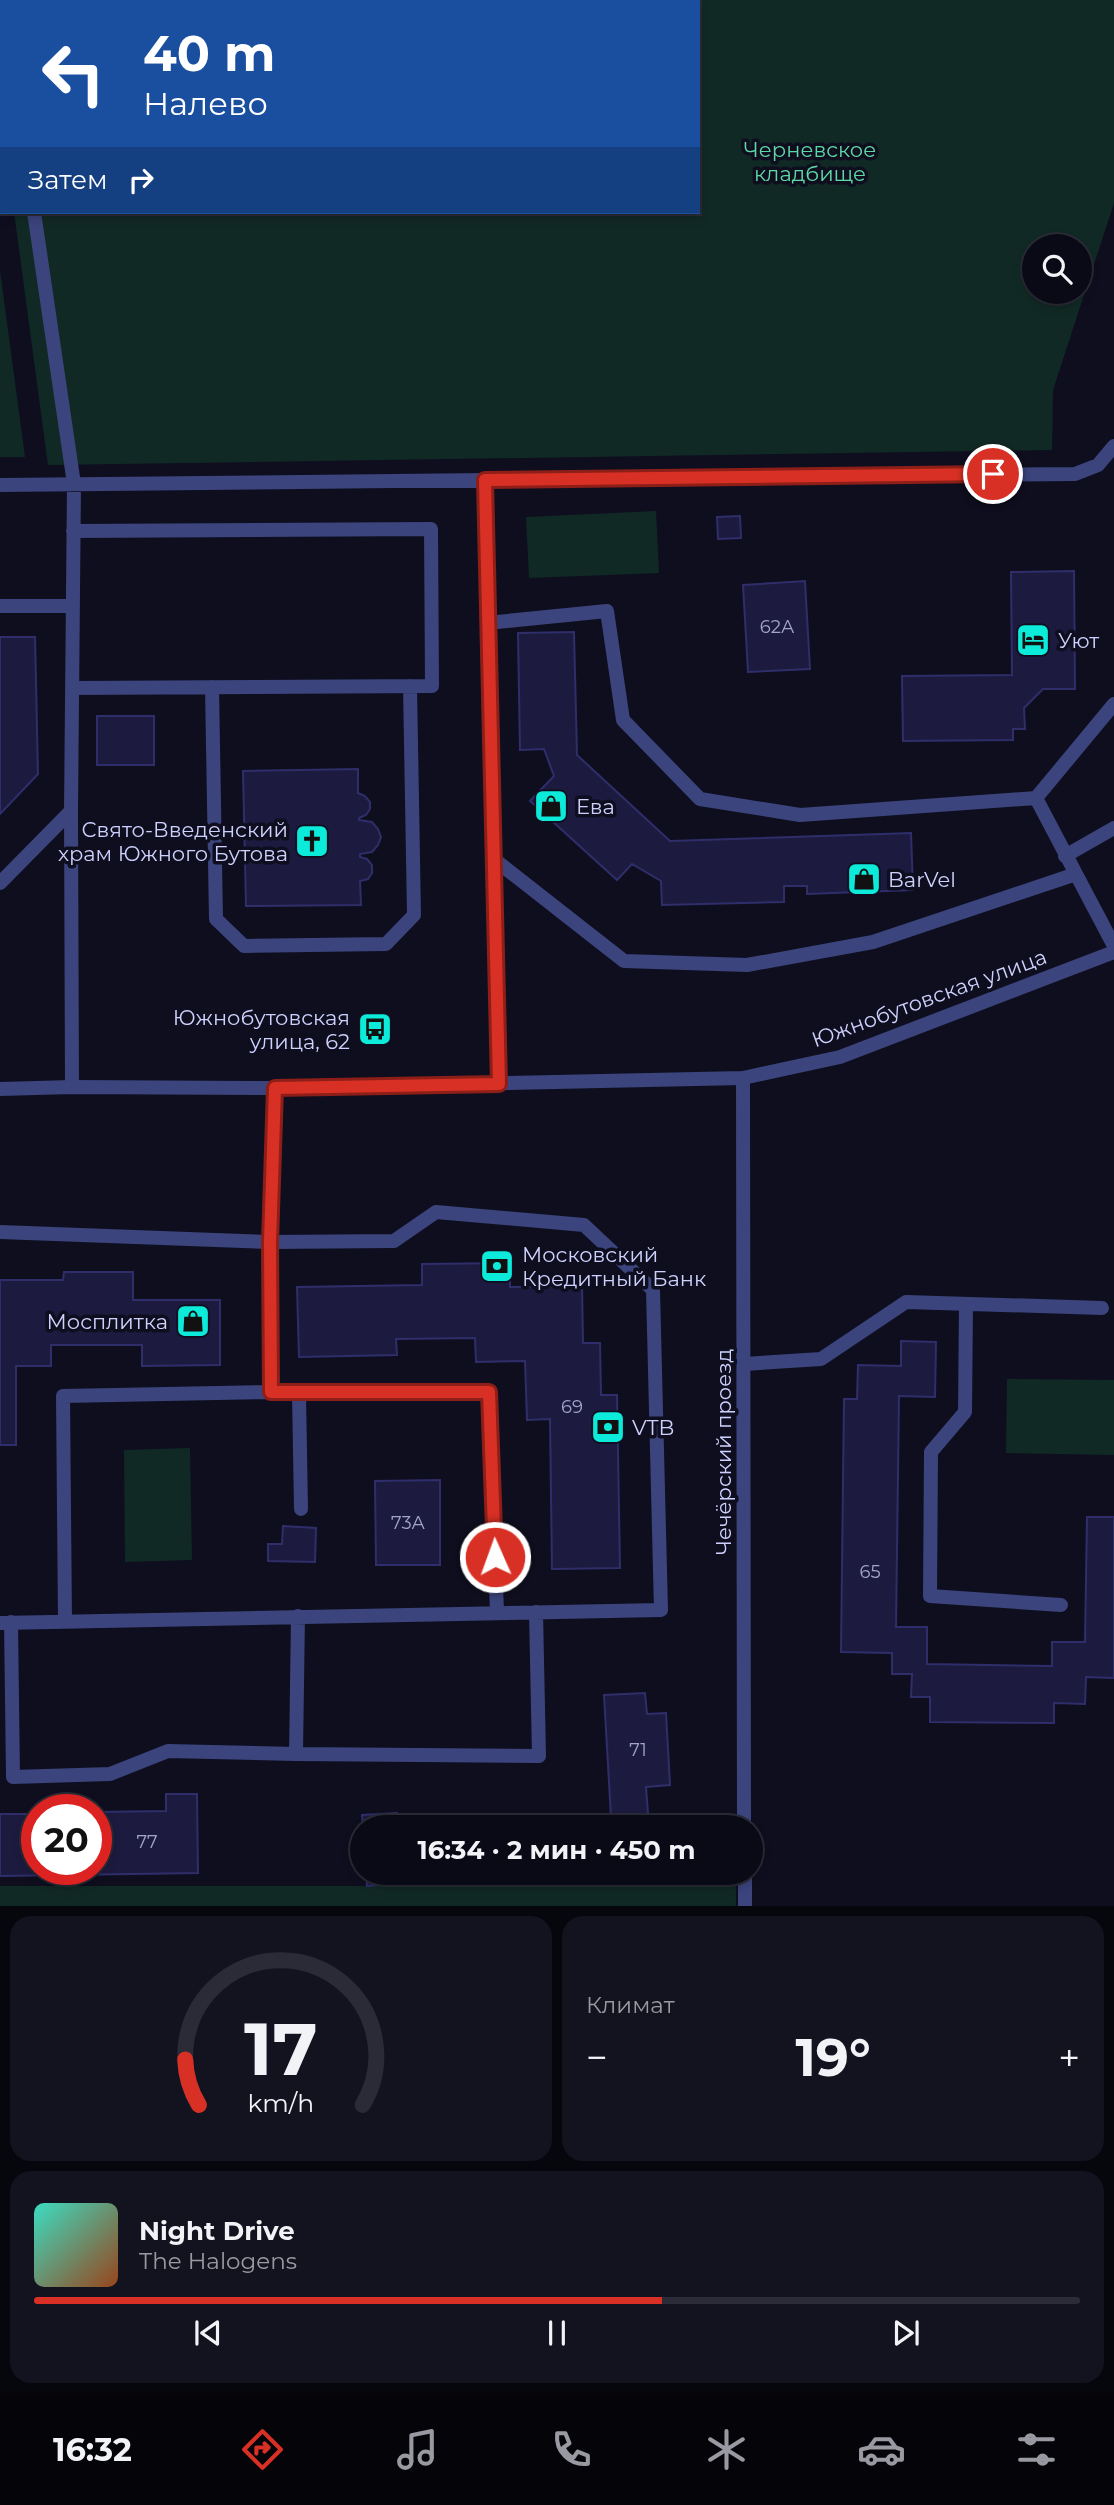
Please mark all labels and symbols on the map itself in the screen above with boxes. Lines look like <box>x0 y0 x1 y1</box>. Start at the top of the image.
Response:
park label: Черневское кладбище <box>744 137 876 186</box>
pin <box>963 444 1023 504</box>
house number: 62А <box>760 616 795 638</box>
hotel icon: Уют <box>1014 621 1052 659</box>
place label: Уют <box>1058 628 1099 653</box>
shop icon: Ева <box>532 787 570 825</box>
place label: Ева <box>576 794 615 819</box>
place label: Свято-Введенский храм Южного Бутова <box>58 817 288 866</box>
church icon: Свято-Введенский храм Южного Бутова <box>293 822 331 860</box>
shop icon: BarVel <box>845 860 883 898</box>
place label: BarVel <box>888 867 956 892</box>
street label: Южнобутовская улица <box>808 944 1050 1052</box>
place label: Южнобутовская улица, 62 <box>173 1005 350 1054</box>
bus stop icon: Южнобутовская улица, 62 <box>356 1010 394 1048</box>
place label: Московский Кредитный Банк <box>522 1242 706 1291</box>
bank icon: Московский Кредитный Банк <box>478 1247 516 1285</box>
shop icon: Мосплитка <box>174 1302 212 1340</box>
place label: Мосплитка <box>47 1309 168 1334</box>
street label: Чечёрский проезд <box>711 1349 736 1555</box>
house number: 69 <box>561 1396 583 1418</box>
bank icon: VTB <box>589 1408 627 1446</box>
place label: VTB <box>632 1415 674 1440</box>
house number: 73А <box>391 1512 426 1534</box>
position arrow <box>458 1520 532 1594</box>
house number: 65 <box>859 1561 881 1583</box>
house number: 71 <box>629 1739 647 1761</box>
speed limit sign: 20 <box>21 1794 112 1885</box>
house number: 77 <box>136 1831 158 1853</box>

